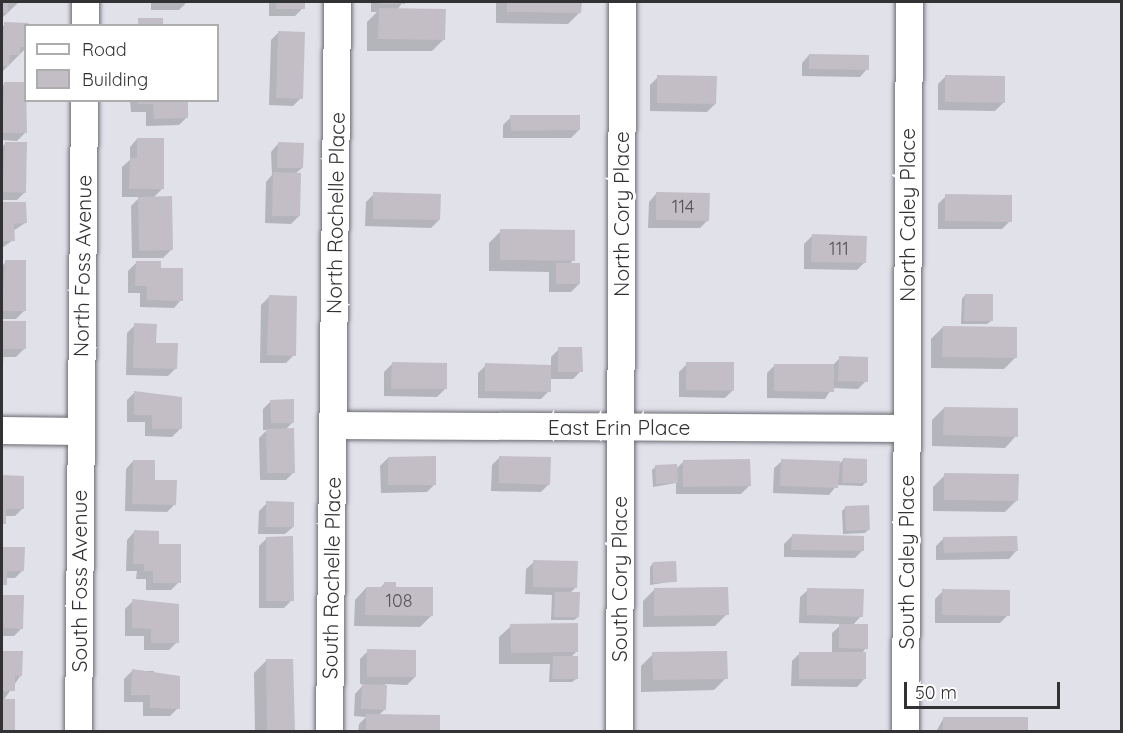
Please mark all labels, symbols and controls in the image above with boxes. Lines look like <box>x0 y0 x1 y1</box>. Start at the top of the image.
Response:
legend <box>24 24 219 102</box>
text: Road <box>82 38 127 61</box>
text: Building <box>82 68 148 91</box>
street label: North Rochelle Place <box>321 112 349 314</box>
street label: North Caley Place <box>894 128 920 302</box>
street label: North Cory Place <box>608 131 634 297</box>
street label: North Foss Avenue <box>68 175 96 357</box>
house number: 114 <box>672 196 694 218</box>
house number: 111 <box>829 238 849 260</box>
street label: East Erin Place <box>548 414 690 440</box>
street label: South Caley Place <box>893 475 919 649</box>
street label: South Rochelle Place <box>317 477 345 679</box>
street label: South Foss Avenue <box>66 490 92 672</box>
street label: South Cory Place <box>606 496 632 662</box>
house number: 108 <box>385 590 413 612</box>
scale bar <box>907 670 1063 708</box>
text: 50 m <box>915 681 957 704</box>

